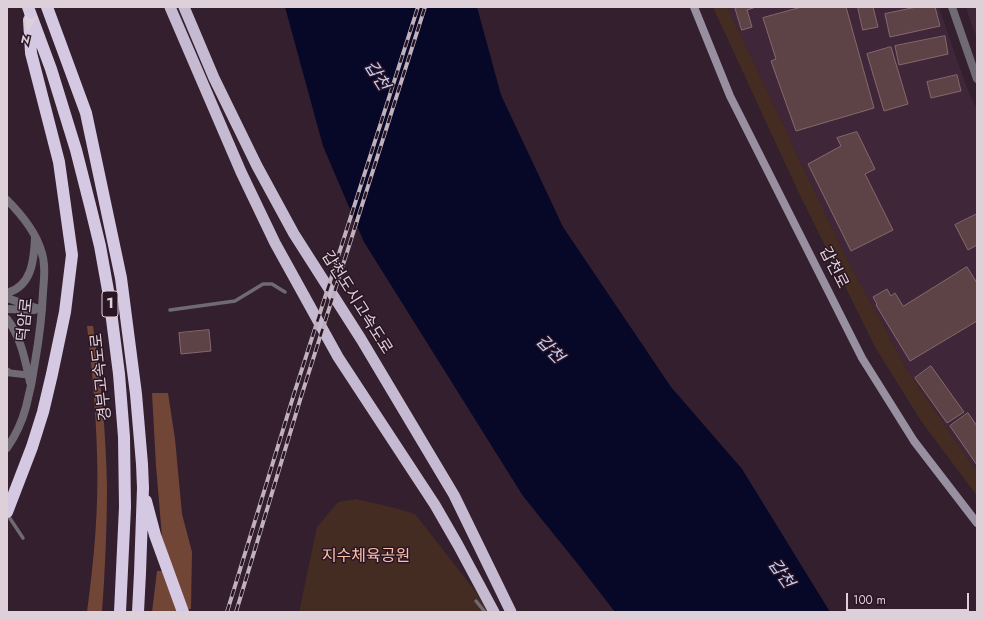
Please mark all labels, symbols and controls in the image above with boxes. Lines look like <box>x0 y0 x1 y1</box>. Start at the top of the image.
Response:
north arrow <box>8 8 48 48</box>
text: N <box>19 31 31 48</box>
water label: 갑천 <box>359 57 393 95</box>
street label: 갑천로 <box>814 244 852 292</box>
street label: 갑천도시고속도로 <box>317 248 395 358</box>
road number: 1 <box>102 291 118 317</box>
street label: 덕암로 <box>14 297 38 343</box>
street label: 경부고속도로 <box>88 332 116 422</box>
water label: 갑천 <box>531 332 567 368</box>
park label: 지수체육공원 <box>322 547 410 567</box>
water label: 갑천 <box>763 555 797 593</box>
scale bar <box>848 585 971 611</box>
text: 100 m <box>853 591 886 609</box>

